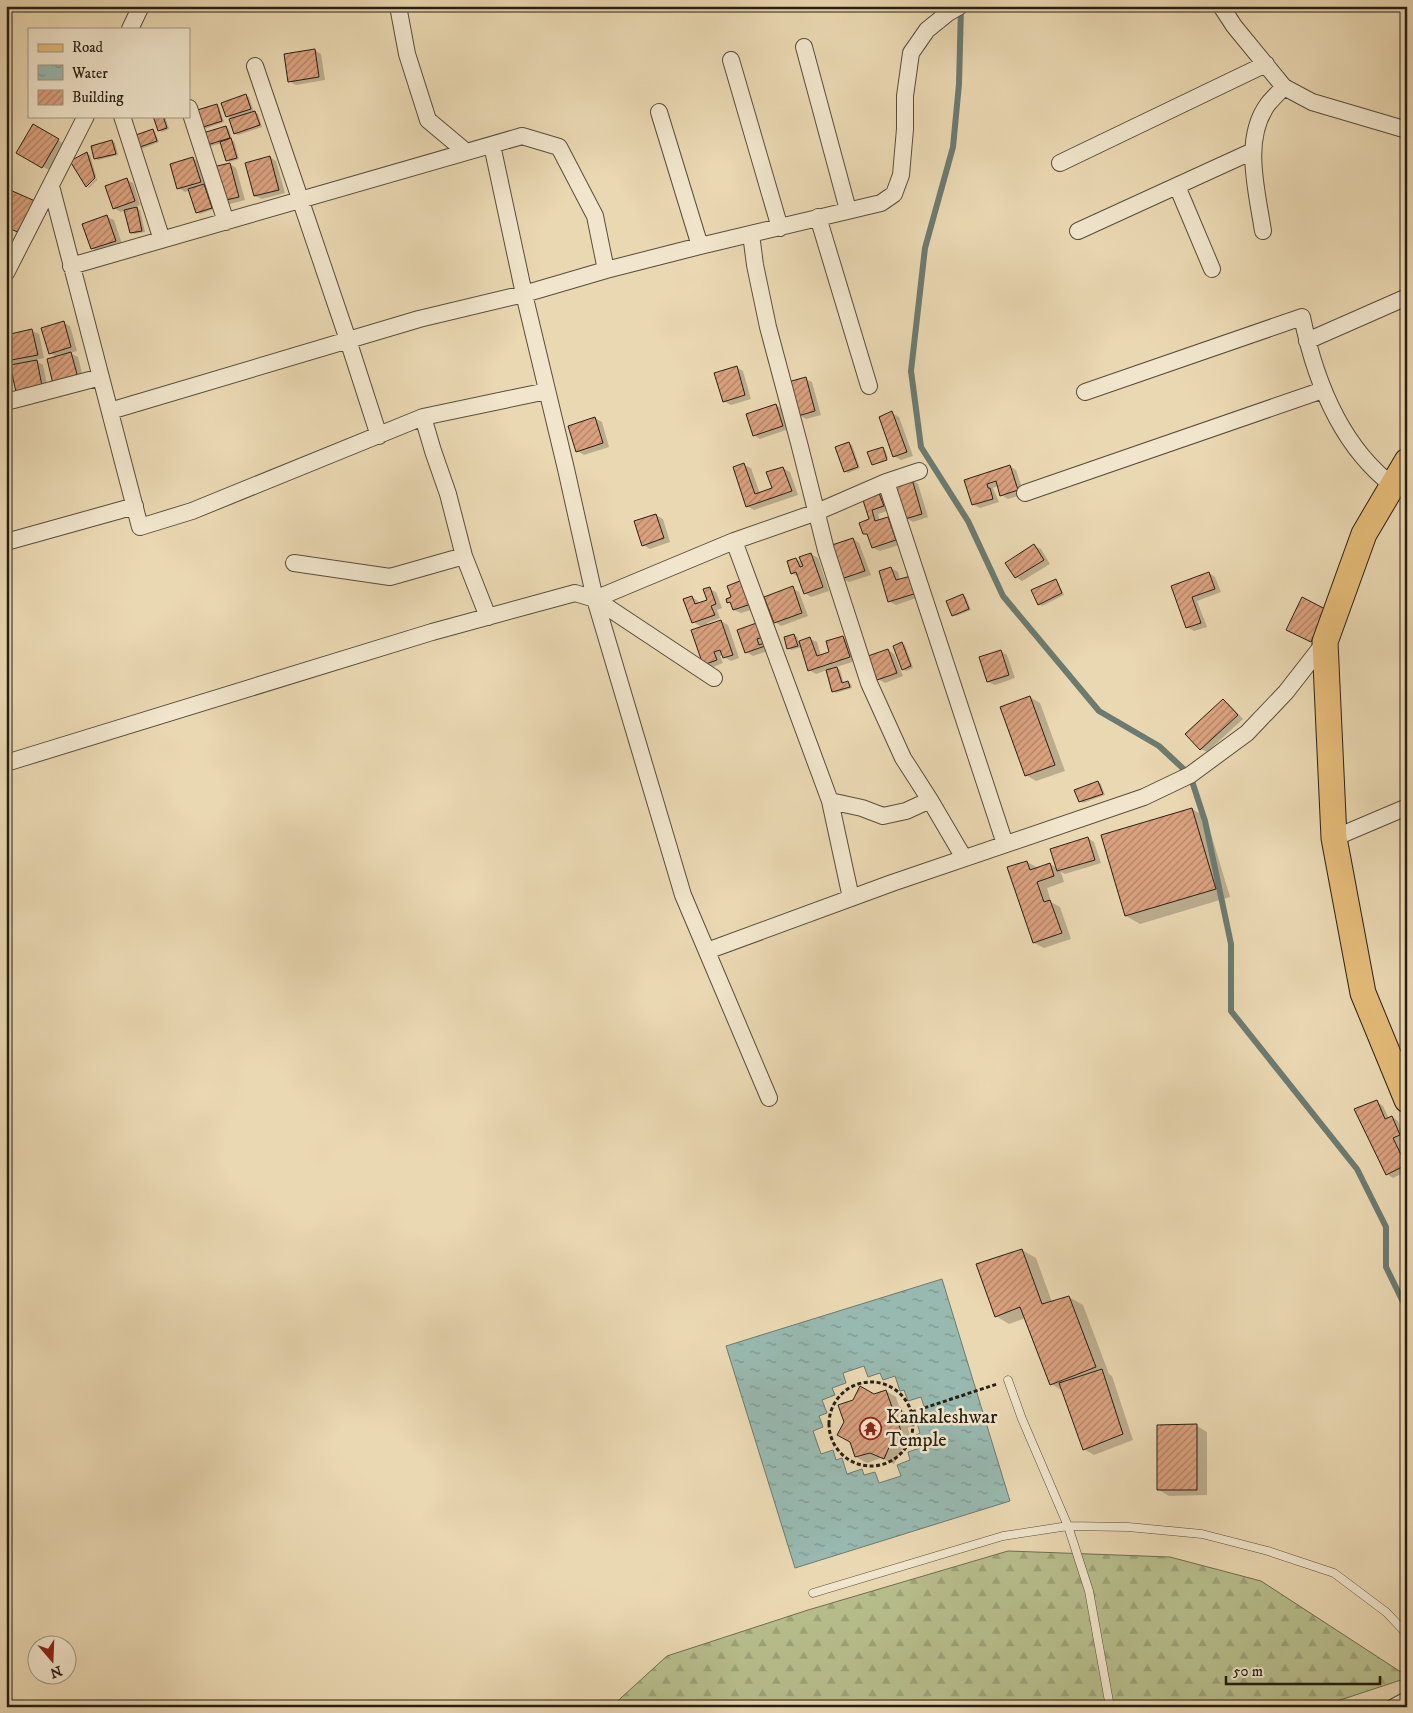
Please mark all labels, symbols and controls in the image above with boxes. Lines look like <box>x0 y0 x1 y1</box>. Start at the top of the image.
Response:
legend <box>28 28 190 118</box>
text: Road <box>72 38 104 57</box>
text: Water <box>71 64 108 83</box>
text: Building <box>72 88 124 107</box>
place label: Kankaleshwar Temple <box>886 1405 998 1453</box>
temple icon: Kankaleshwar Temple <box>858 1416 882 1440</box>
north arrow <box>28 1636 78 1686</box>
scale bar <box>1226 1653 1379 1685</box>
text: N <box>47 1661 64 1682</box>
text: 50 m <box>1233 1662 1263 1681</box>

